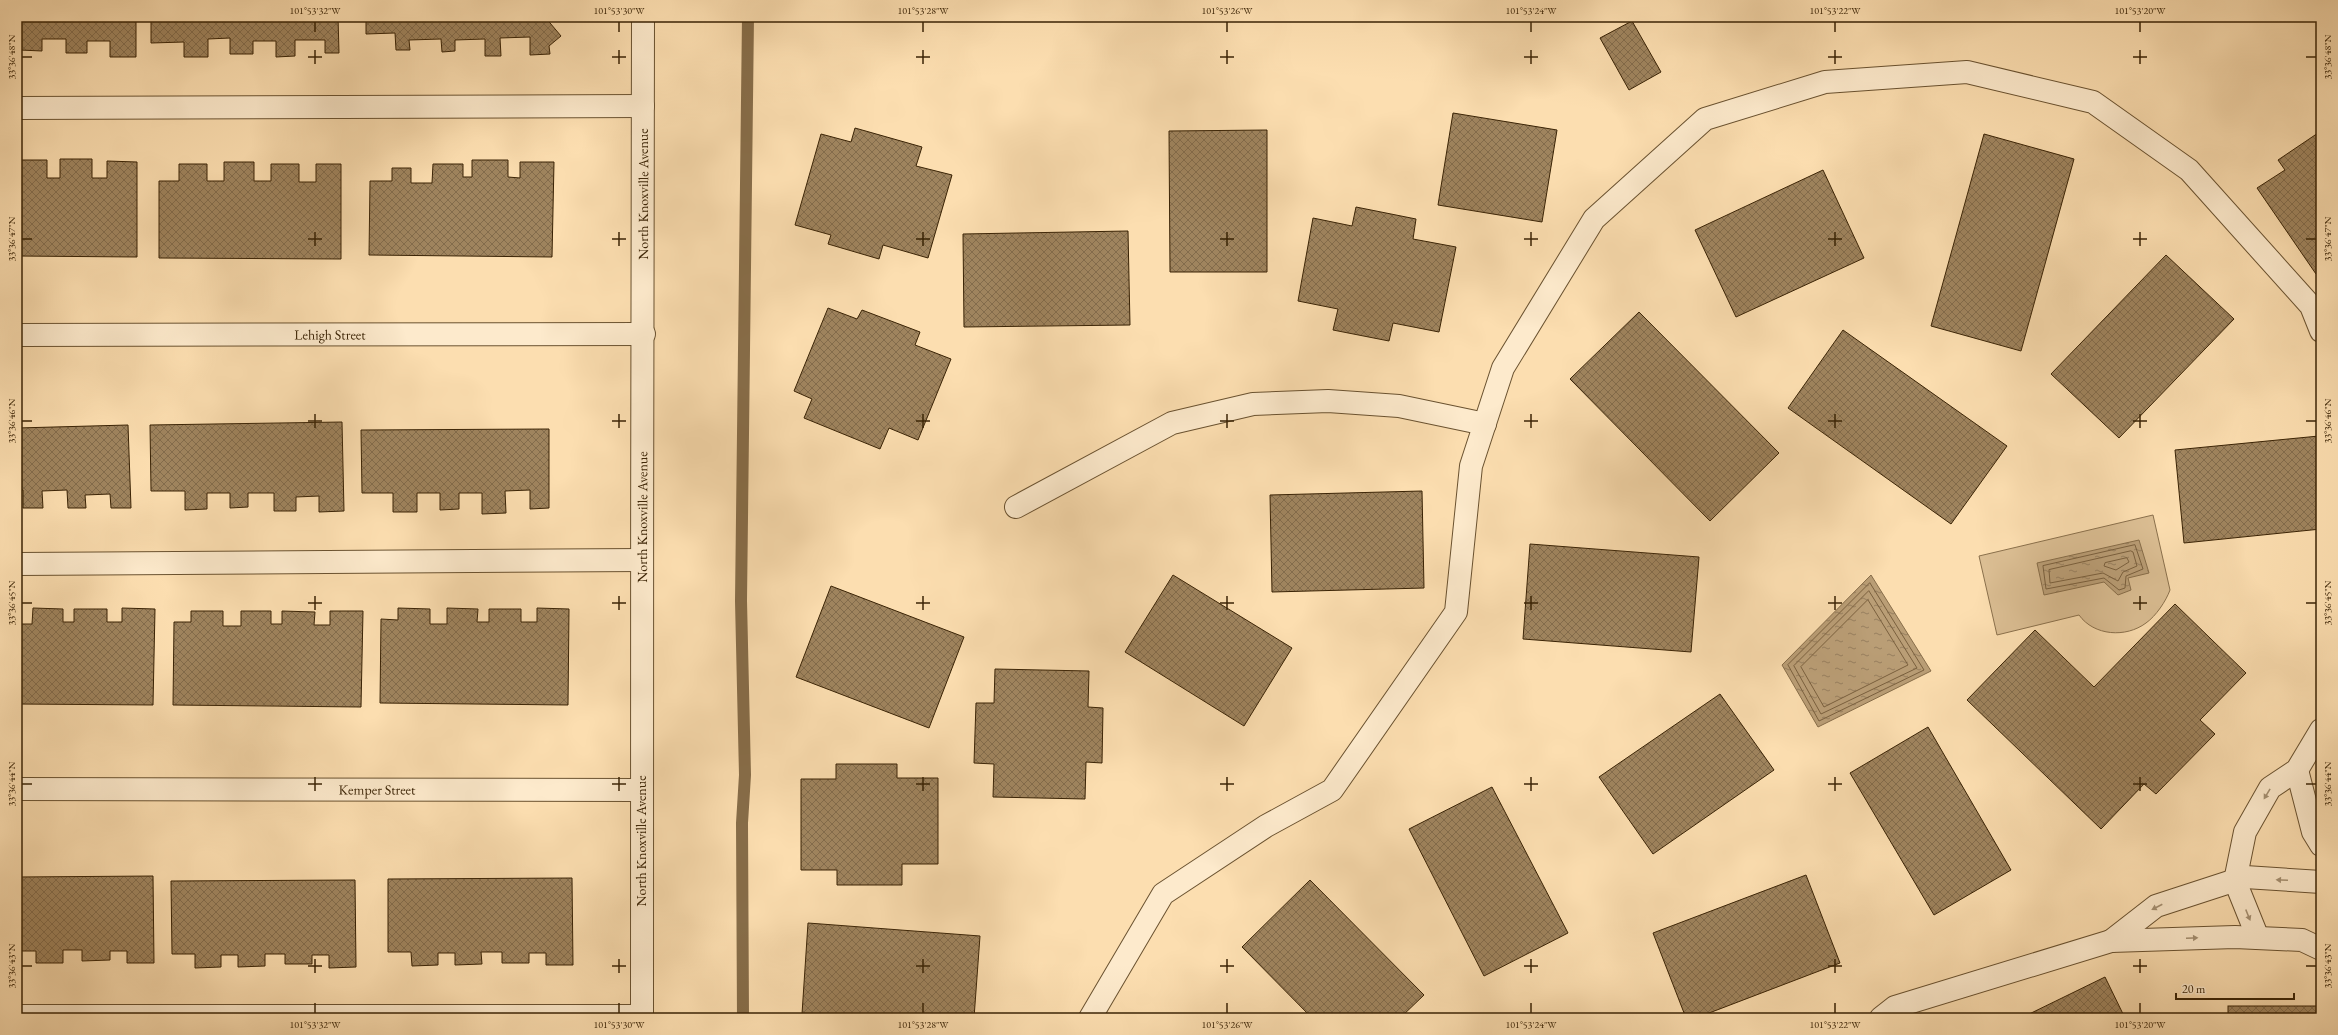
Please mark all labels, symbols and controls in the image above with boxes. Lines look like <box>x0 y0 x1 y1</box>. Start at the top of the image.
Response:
text: 101°53'32"W <box>290 4 341 17</box>
text: 101°53'30"W <box>594 4 645 17</box>
text: 101°53'28"W <box>898 4 949 17</box>
text: 101°53'26"W <box>1202 4 1253 17</box>
text: 101°53'24"W <box>1506 4 1557 17</box>
text: 101°53'22"W <box>1810 4 1861 17</box>
text: 101°53'20"W <box>2115 4 2166 17</box>
text: 33°36'48"N <box>5 34 18 79</box>
text: 33°36'48"N <box>2321 34 2334 79</box>
street label: North Knoxville Avenue <box>634 128 652 260</box>
text: 33°36'47"N <box>5 216 18 261</box>
text: 33°36'47"N <box>2321 216 2334 261</box>
street label: Lehigh Street <box>294 325 366 344</box>
text: 33°36'46"N <box>5 398 18 443</box>
text: 33°36'46"N <box>2321 398 2334 443</box>
street label: North Knoxville Avenue <box>633 451 651 583</box>
text: 33°36'45"N <box>5 580 18 625</box>
text: 33°36'45"N <box>2321 580 2334 625</box>
text: 33°36'44"N <box>5 761 18 806</box>
text: 33°36'44"N <box>2321 761 2334 806</box>
street label: North Knoxville Avenue <box>632 775 650 907</box>
street label: Kemper Street <box>338 781 416 799</box>
one-way arrow <box>2263 789 2271 799</box>
one-way arrow <box>2276 876 2288 883</box>
one-way arrow <box>2151 904 2163 910</box>
one-way arrow <box>2246 909 2252 921</box>
one-way arrow <box>2186 935 2198 942</box>
text: 33°36'43"N <box>5 943 18 988</box>
text: 33°36'43"N <box>2321 943 2334 988</box>
scale bar <box>2176 975 2294 1001</box>
text: 20 m <box>2182 981 2206 997</box>
text: 101°53'32"W <box>290 1018 341 1031</box>
text: 101°53'30"W <box>594 1018 645 1031</box>
text: 101°53'28"W <box>898 1018 949 1031</box>
text: 101°53'26"W <box>1202 1018 1253 1031</box>
text: 101°53'24"W <box>1506 1018 1557 1031</box>
text: 101°53'22"W <box>1810 1018 1861 1031</box>
text: 101°53'20"W <box>2115 1018 2166 1031</box>

